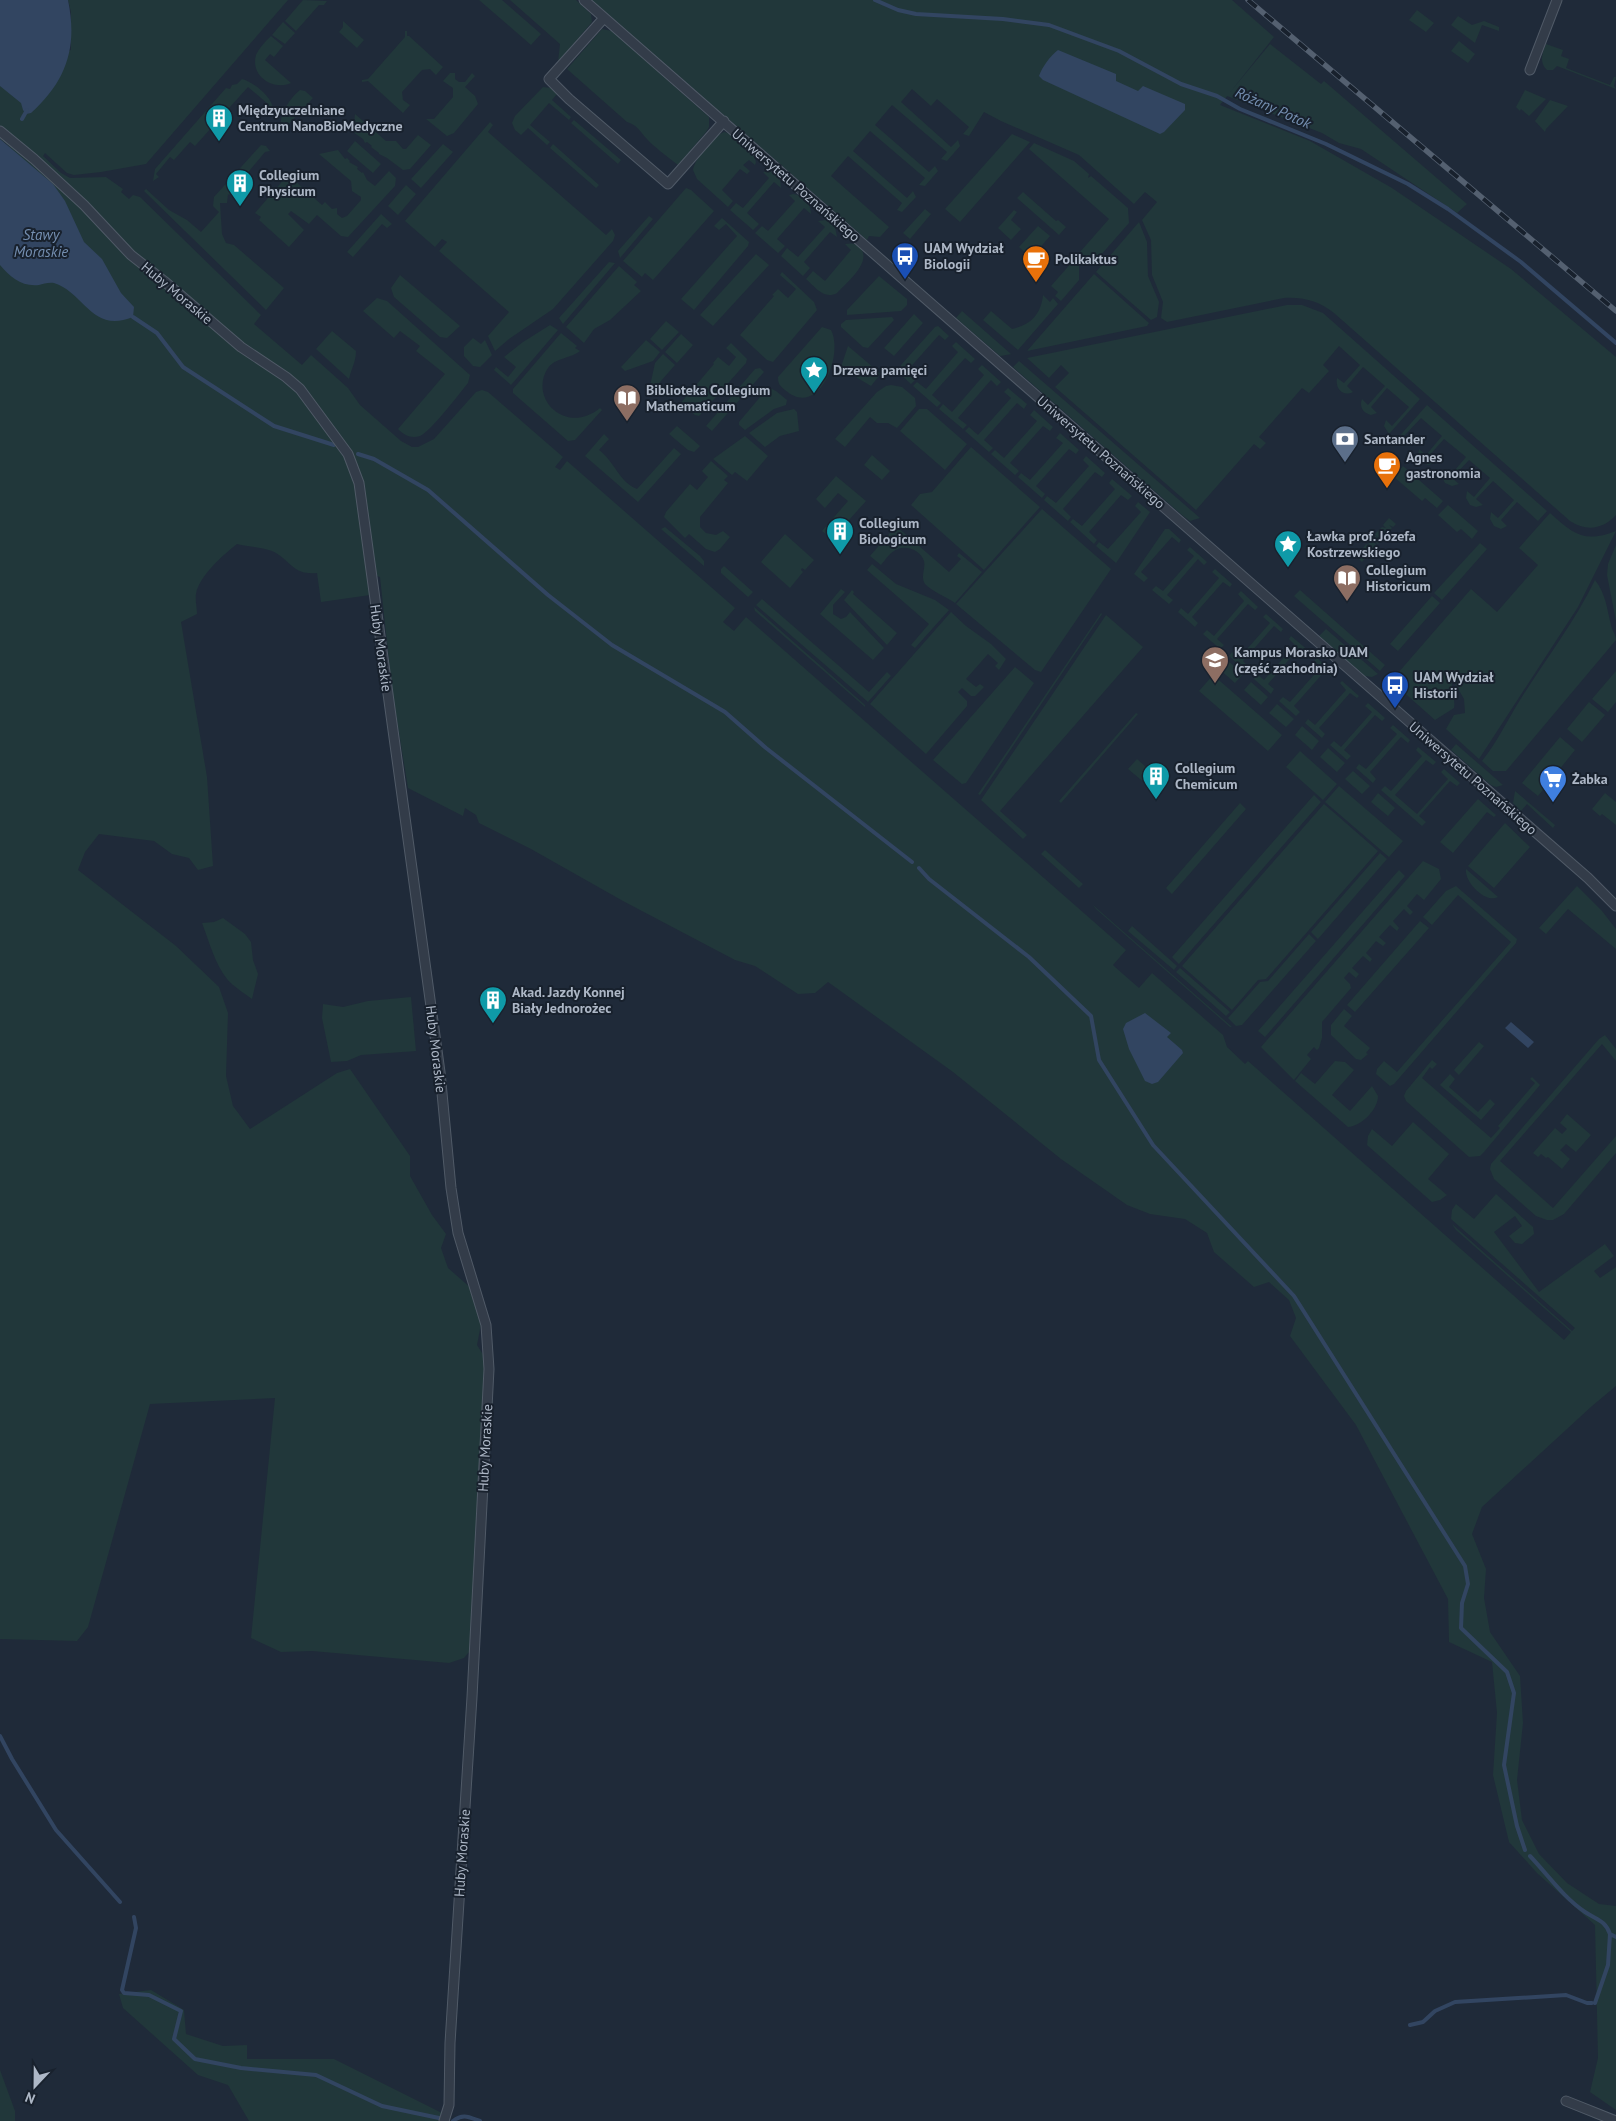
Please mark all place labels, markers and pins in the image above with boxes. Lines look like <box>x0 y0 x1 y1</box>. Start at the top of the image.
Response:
place label: Międzyuczelniane Centrum NanoBioMedyczne <box>238 101 403 135</box>
building icon: Międzyuczelniane Centrum NanoBioMedyczne <box>204 103 234 142</box>
place label: Collegium Physicum <box>259 166 319 200</box>
building icon: Collegium Physicum <box>225 168 255 207</box>
place label: UAM Wydział Biologii <box>924 239 1004 273</box>
bus stop icon: UAM Wydział Biologii <box>890 241 920 280</box>
cafe icon: Polikaktus <box>1021 244 1051 283</box>
place label: Polikaktus <box>1055 250 1117 268</box>
place icon: Drzewa pamięci <box>799 355 829 394</box>
place label: Drzewa pamięci <box>833 361 928 379</box>
place label: Biblioteka Collegium Mathematicum <box>646 381 770 415</box>
library icon: Biblioteka Collegium Mathematicum <box>612 383 642 422</box>
bank icon: Santander <box>1330 424 1360 463</box>
place label: Santander <box>1364 430 1425 448</box>
place label: Agnes gastronomia <box>1406 448 1481 482</box>
cafe icon: Agnes gastronomia <box>1372 450 1402 489</box>
place label: Collegium Biologicum <box>859 514 926 548</box>
building icon: Collegium Biologicum <box>825 516 855 555</box>
place label: Ławka prof. Józefa Kostrzewskiego <box>1307 527 1416 561</box>
place icon: Ławka prof. Józefa Kostrzewskiego <box>1273 529 1303 568</box>
place label: Collegium Historicum <box>1366 561 1431 595</box>
library icon: Collegium Historicum <box>1332 563 1362 602</box>
place label: Kampus Morasko UAM (część zachodnia) <box>1234 643 1368 677</box>
school or university icon: Kampus Morasko UAM (część zachodnia) <box>1200 645 1230 684</box>
place label: UAM Wydział Historii <box>1414 668 1494 702</box>
bus stop icon: UAM Wydział Historii <box>1380 670 1410 709</box>
place label: Collegium Chemicum <box>1175 759 1237 793</box>
building icon: Collegium Chemicum <box>1141 761 1171 800</box>
supermarket icon: Żabka <box>1538 764 1568 803</box>
place label: Żabka <box>1572 770 1608 788</box>
place label: Akad. Jazdy Konnej Biały Jednorożec <box>512 983 625 1017</box>
building icon: Akad. Jazdy Konnej Biały Jednorożec <box>478 985 508 1024</box>

